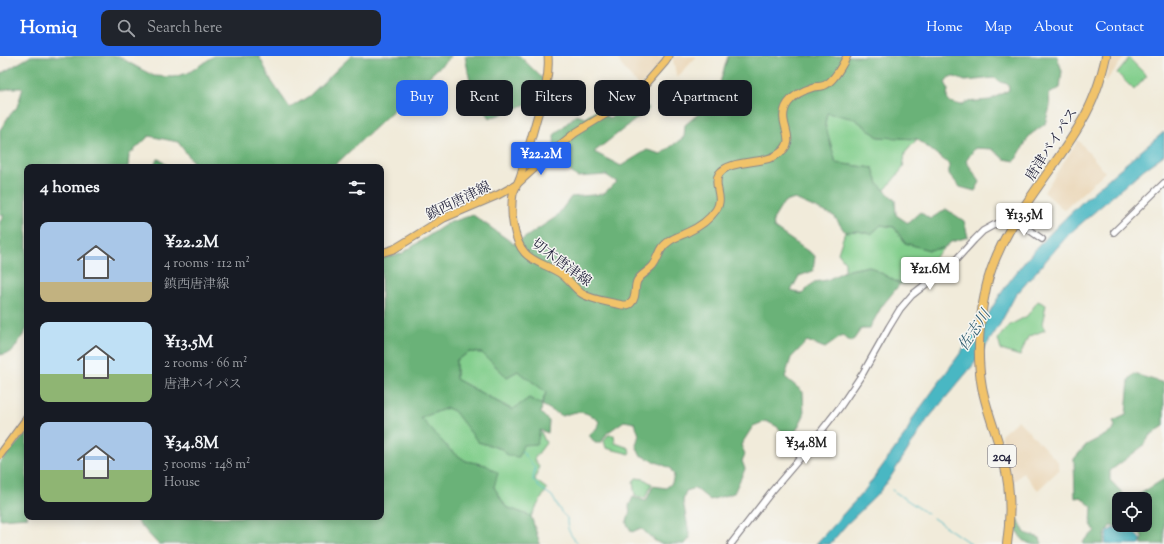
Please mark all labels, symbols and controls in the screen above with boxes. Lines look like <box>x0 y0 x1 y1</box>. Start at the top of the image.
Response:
search box <box>101 10 381 46</box>
text: Homiq <box>20 15 77 42</box>
icon: search <box>115 17 137 39</box>
text: Search here <box>147 18 222 39</box>
text: Home <box>926 18 963 38</box>
text: Map <box>985 18 1012 38</box>
text: About <box>1034 18 1073 38</box>
text: Contact <box>1095 18 1144 38</box>
chip: Buy <box>396 80 448 116</box>
chip: Rent <box>456 80 513 116</box>
chip: Filters <box>521 80 586 116</box>
chip: New <box>594 80 650 116</box>
chip: Apartment <box>658 80 752 116</box>
street label: 唐津バイパス <box>1021 105 1084 186</box>
pin: ¥22.2M <box>508 142 574 176</box>
text: ¥22.2M <box>520 146 562 164</box>
text: 4 homes <box>40 176 100 200</box>
icon: filters <box>346 177 368 199</box>
street label: 鎮西唐津線 <box>423 177 495 226</box>
pin: ¥13.5M <box>991 203 1057 237</box>
text: ¥13.5M <box>1005 207 1043 225</box>
text: ¥22.2M <box>164 231 219 255</box>
street label: 切木唐津線 <box>527 235 595 292</box>
icon: home <box>72 238 120 286</box>
text: 4 rooms · 112 m² <box>164 255 250 273</box>
pin: ¥21.6M <box>897 257 963 291</box>
text: ¥21.6M <box>910 261 950 279</box>
text: 鎮西唐津線 <box>164 276 229 294</box>
water label: 佐志川 <box>954 305 998 355</box>
text: ¥13.5M <box>164 331 213 355</box>
icon: home <box>72 338 120 386</box>
text: 2 rooms · 66 m² <box>164 355 247 373</box>
text: 唐津バイパス <box>164 376 242 394</box>
pin: ¥34.8M <box>773 431 839 465</box>
text: ¥34.8M <box>164 432 219 456</box>
text: ¥34.8M <box>785 435 827 453</box>
icon: home <box>72 438 120 486</box>
road number: 204 <box>988 445 1016 467</box>
text: 5 rooms · 148 m² <box>164 456 250 474</box>
text: House <box>164 474 200 492</box>
map controls <box>1112 492 1152 532</box>
button: locate <box>1112 492 1152 532</box>

